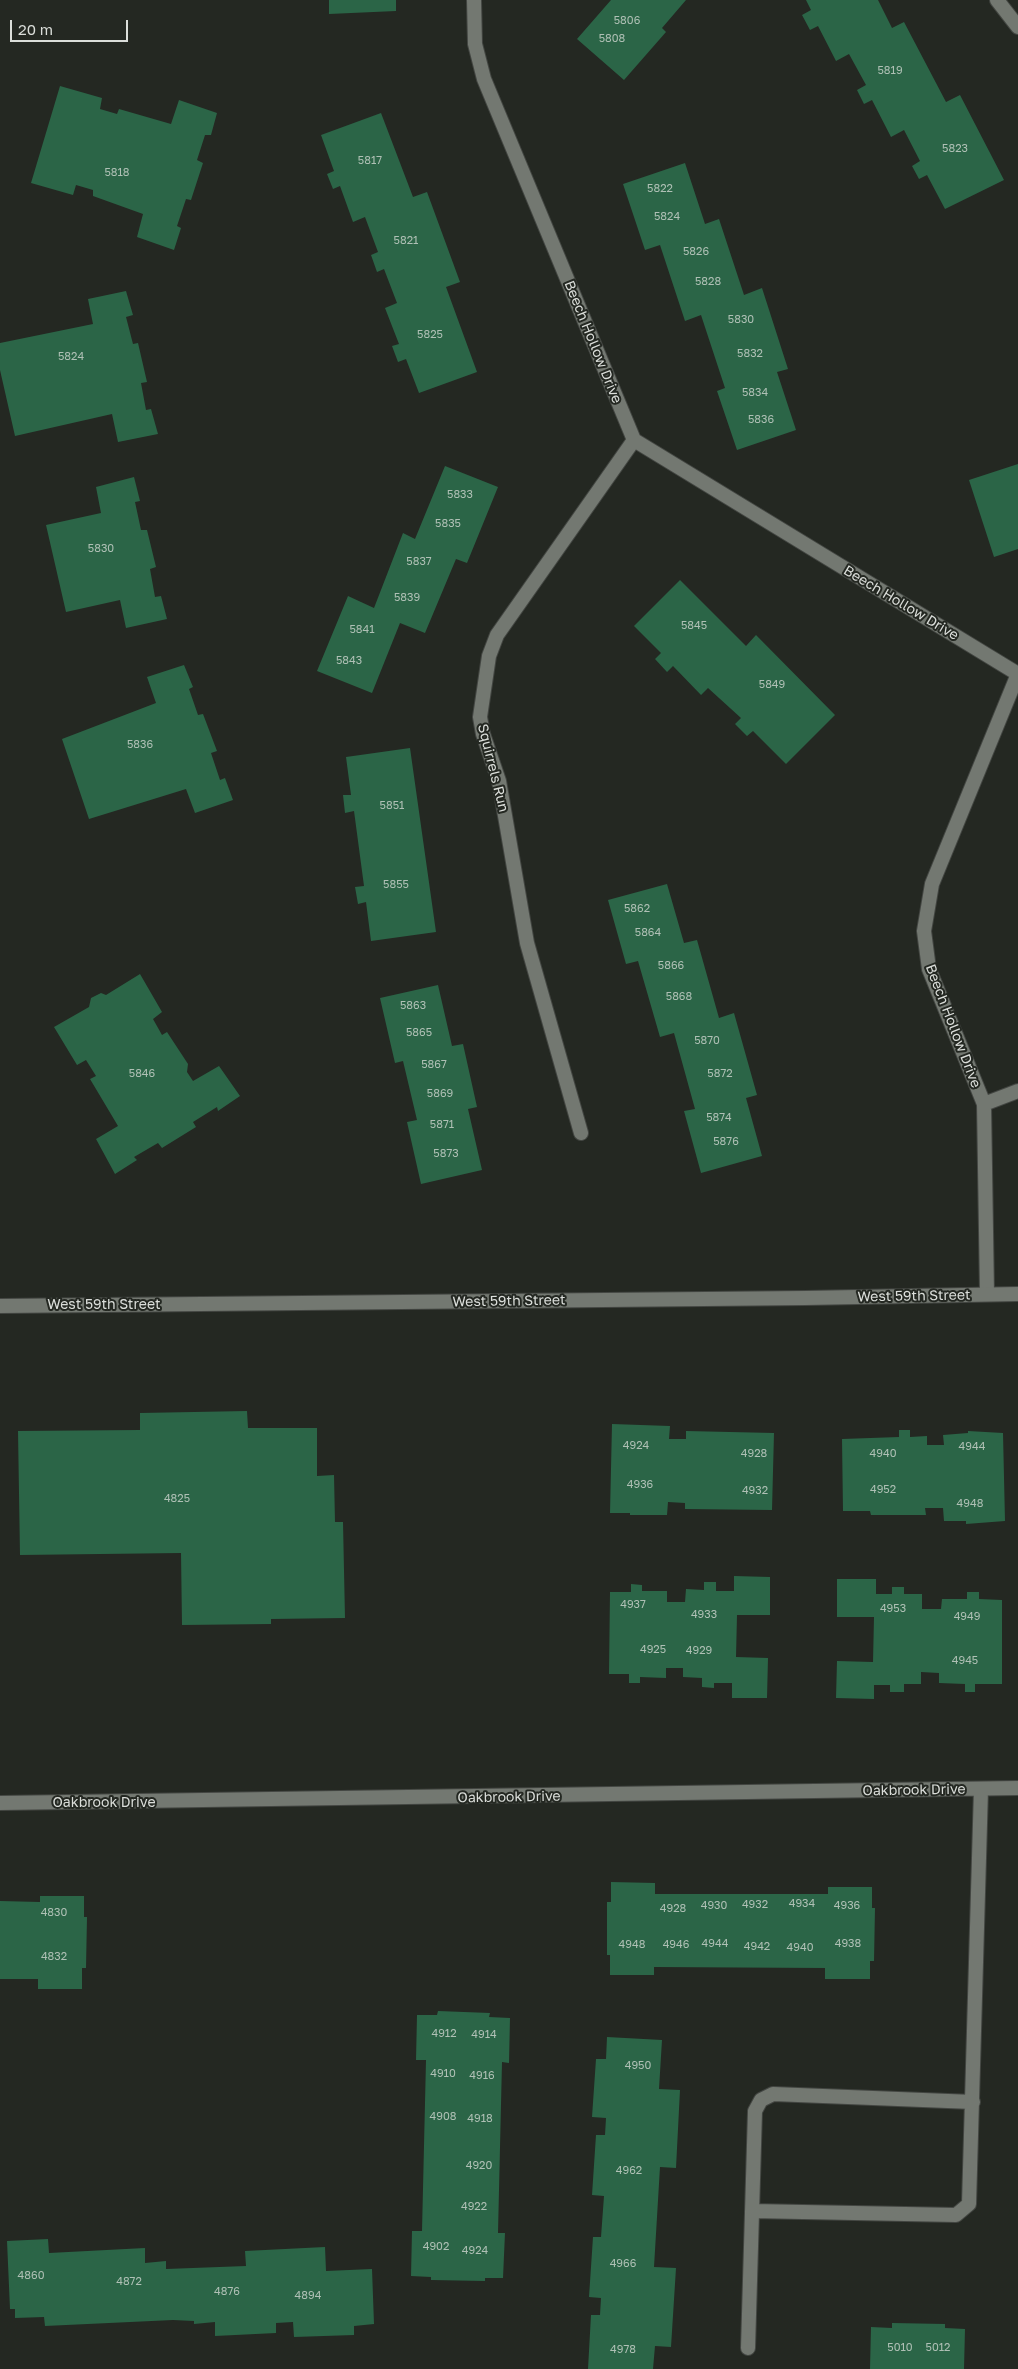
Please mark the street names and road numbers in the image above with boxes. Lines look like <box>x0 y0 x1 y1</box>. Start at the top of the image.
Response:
street label: Beech Hollow Drive <box>561 278 625 406</box>
street label: Beech Hollow Drive <box>841 562 961 644</box>
street label: Squirrels Run <box>474 722 512 814</box>
street label: Beech Hollow Drive <box>922 962 984 1090</box>
street label: West 59th Street <box>857 1287 971 1305</box>
street label: West 59th Street <box>452 1292 566 1310</box>
street label: West 59th Street <box>47 1297 161 1313</box>
street label: Oakbrook Drive <box>862 1781 966 1799</box>
street label: Oakbrook Drive <box>457 1788 561 1806</box>
street label: Oakbrook Drive <box>52 1795 156 1811</box>

